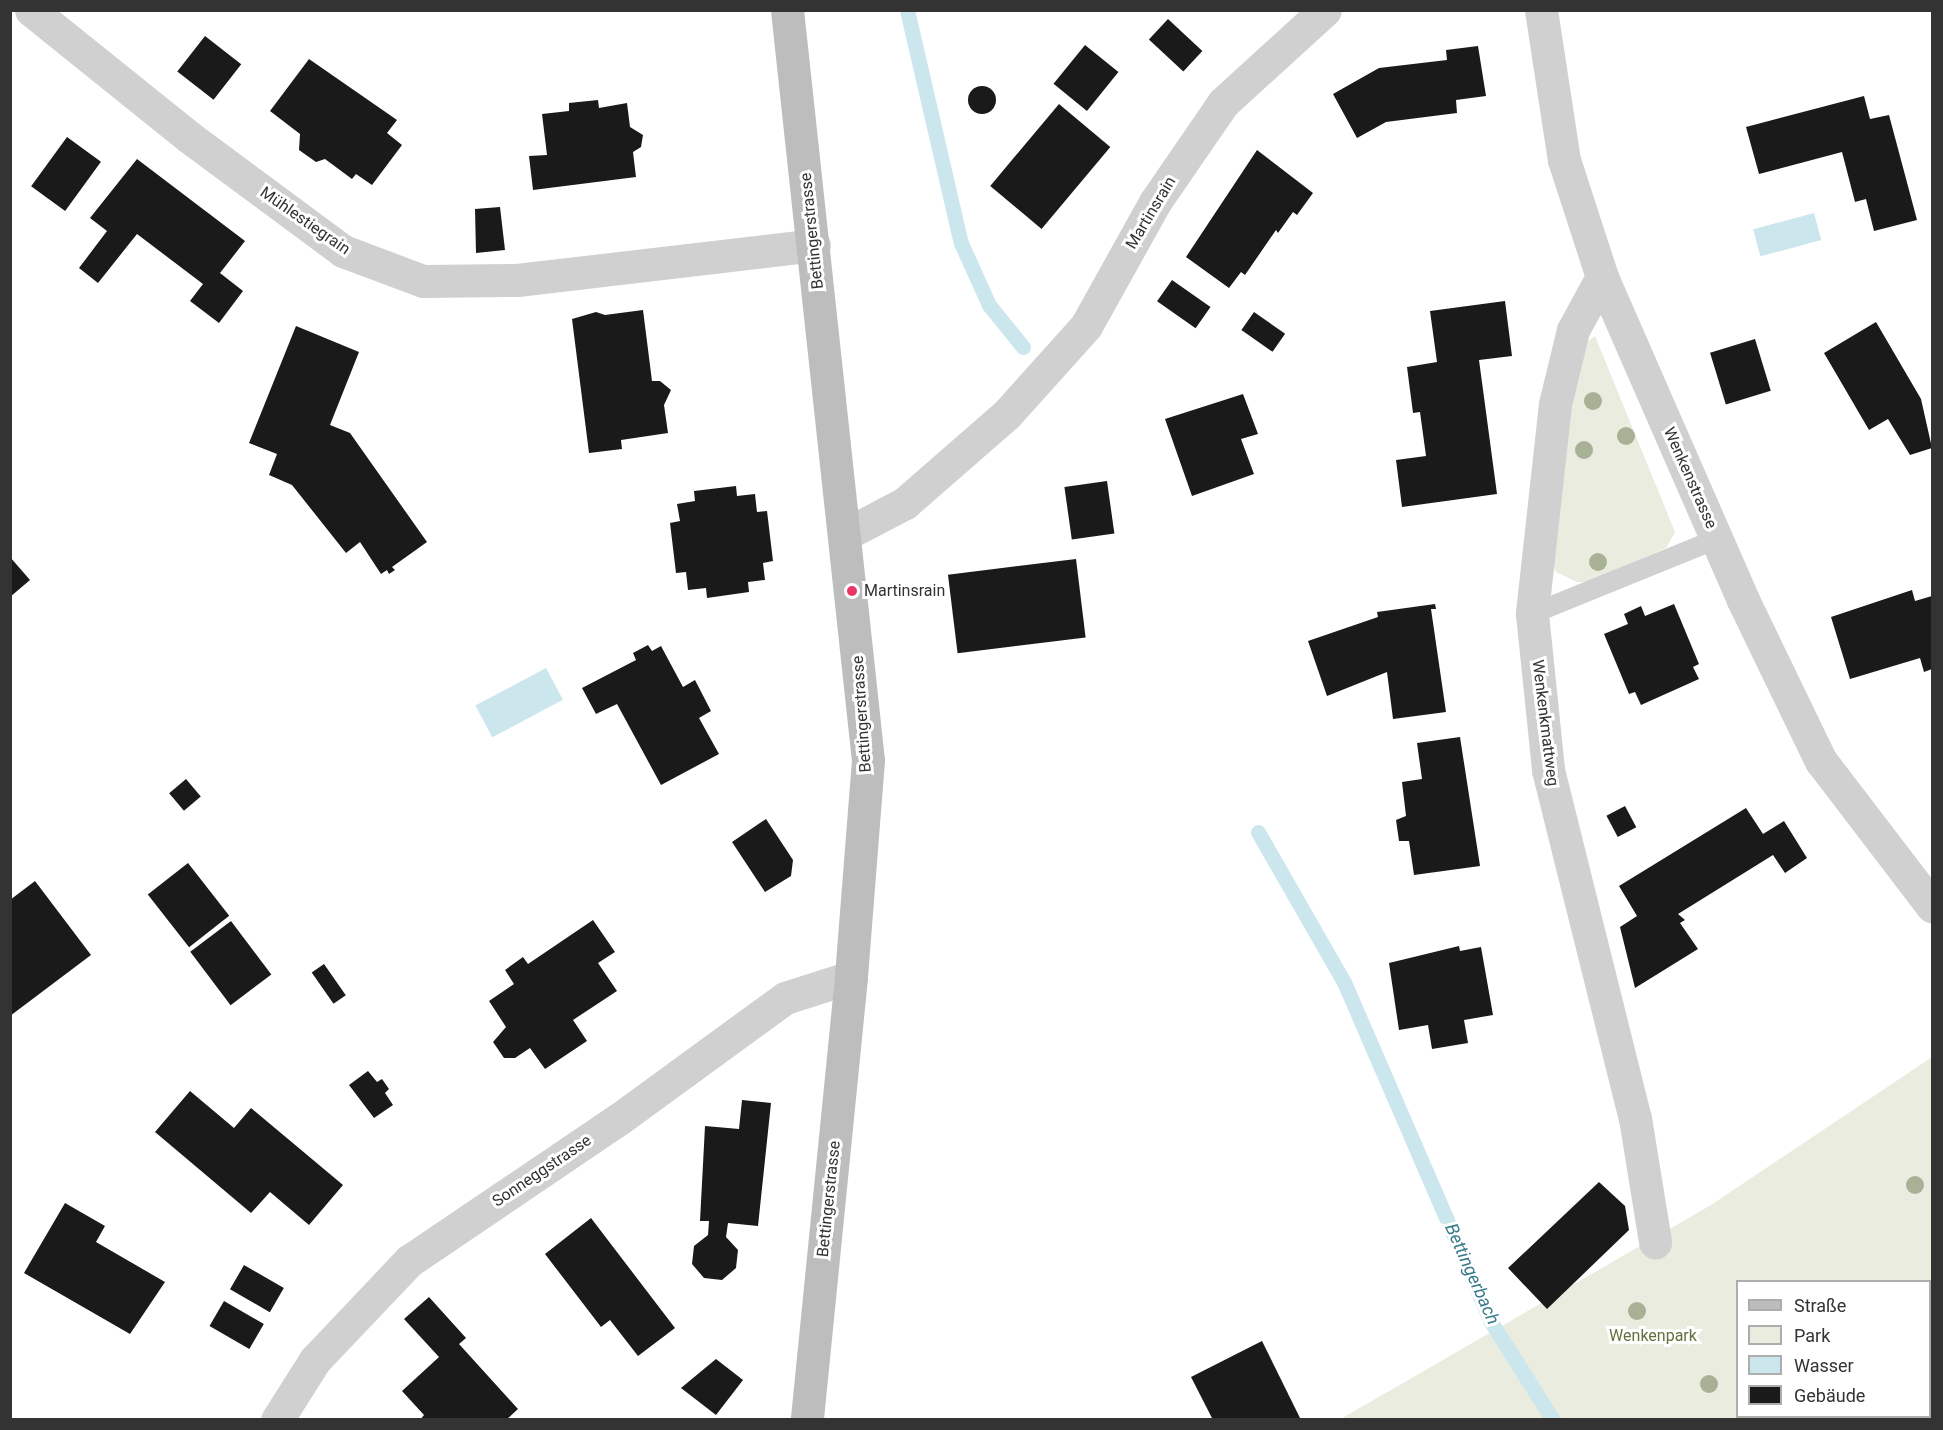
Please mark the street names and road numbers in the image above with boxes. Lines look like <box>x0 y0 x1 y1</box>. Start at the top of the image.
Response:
street label: Bettingerstrasse <box>796 172 828 290</box>
street label: Martinsrain <box>1122 173 1180 253</box>
street label: Mühlestiegrain <box>256 183 354 259</box>
street label: Wenkenstrasse <box>1659 424 1721 532</box>
street label: Bettingerstrasse <box>848 655 876 773</box>
street label: Wenkenkmattweg <box>1528 659 1562 787</box>
street label: Sonneggstrasse <box>489 1131 595 1211</box>
street label: Bettingerstrasse <box>813 1140 845 1258</box>

